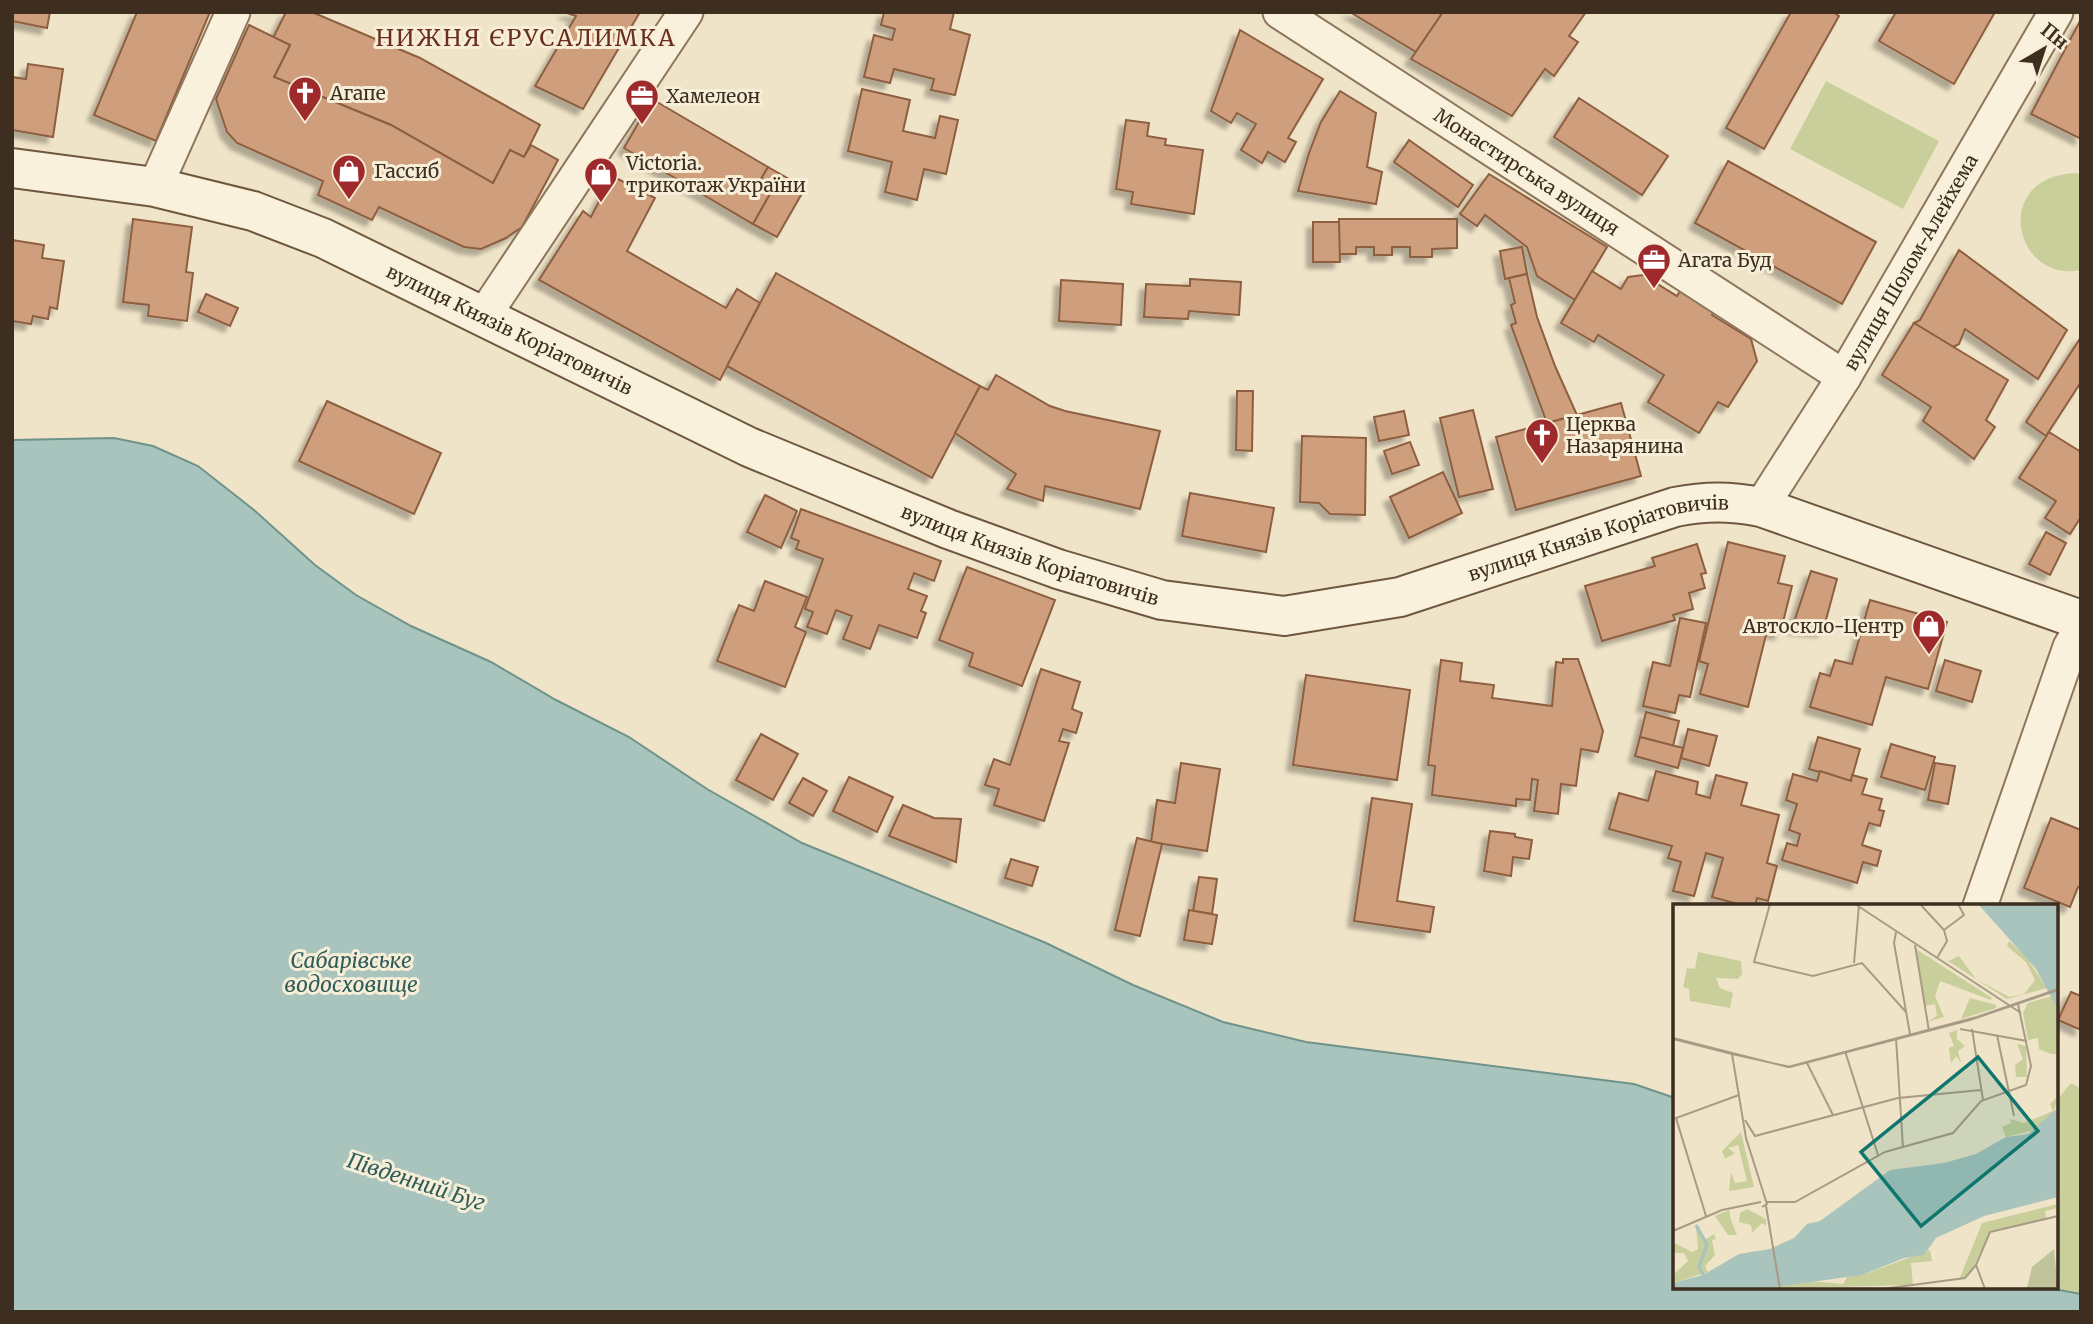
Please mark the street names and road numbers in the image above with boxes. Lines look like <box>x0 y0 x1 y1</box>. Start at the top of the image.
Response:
street label: Монастирська вулиця <box>1429 103 1624 241</box>
street label: вулиця Шолом-Алейхема <box>1838 150 1983 375</box>
street label: вулиця Князів Коріатовичів <box>382 259 637 400</box>
street label: вулиця Князів Коріатовичів <box>1465 490 1729 586</box>
street label: вулиця Князів Коріатовичів <box>898 499 1162 610</box>

